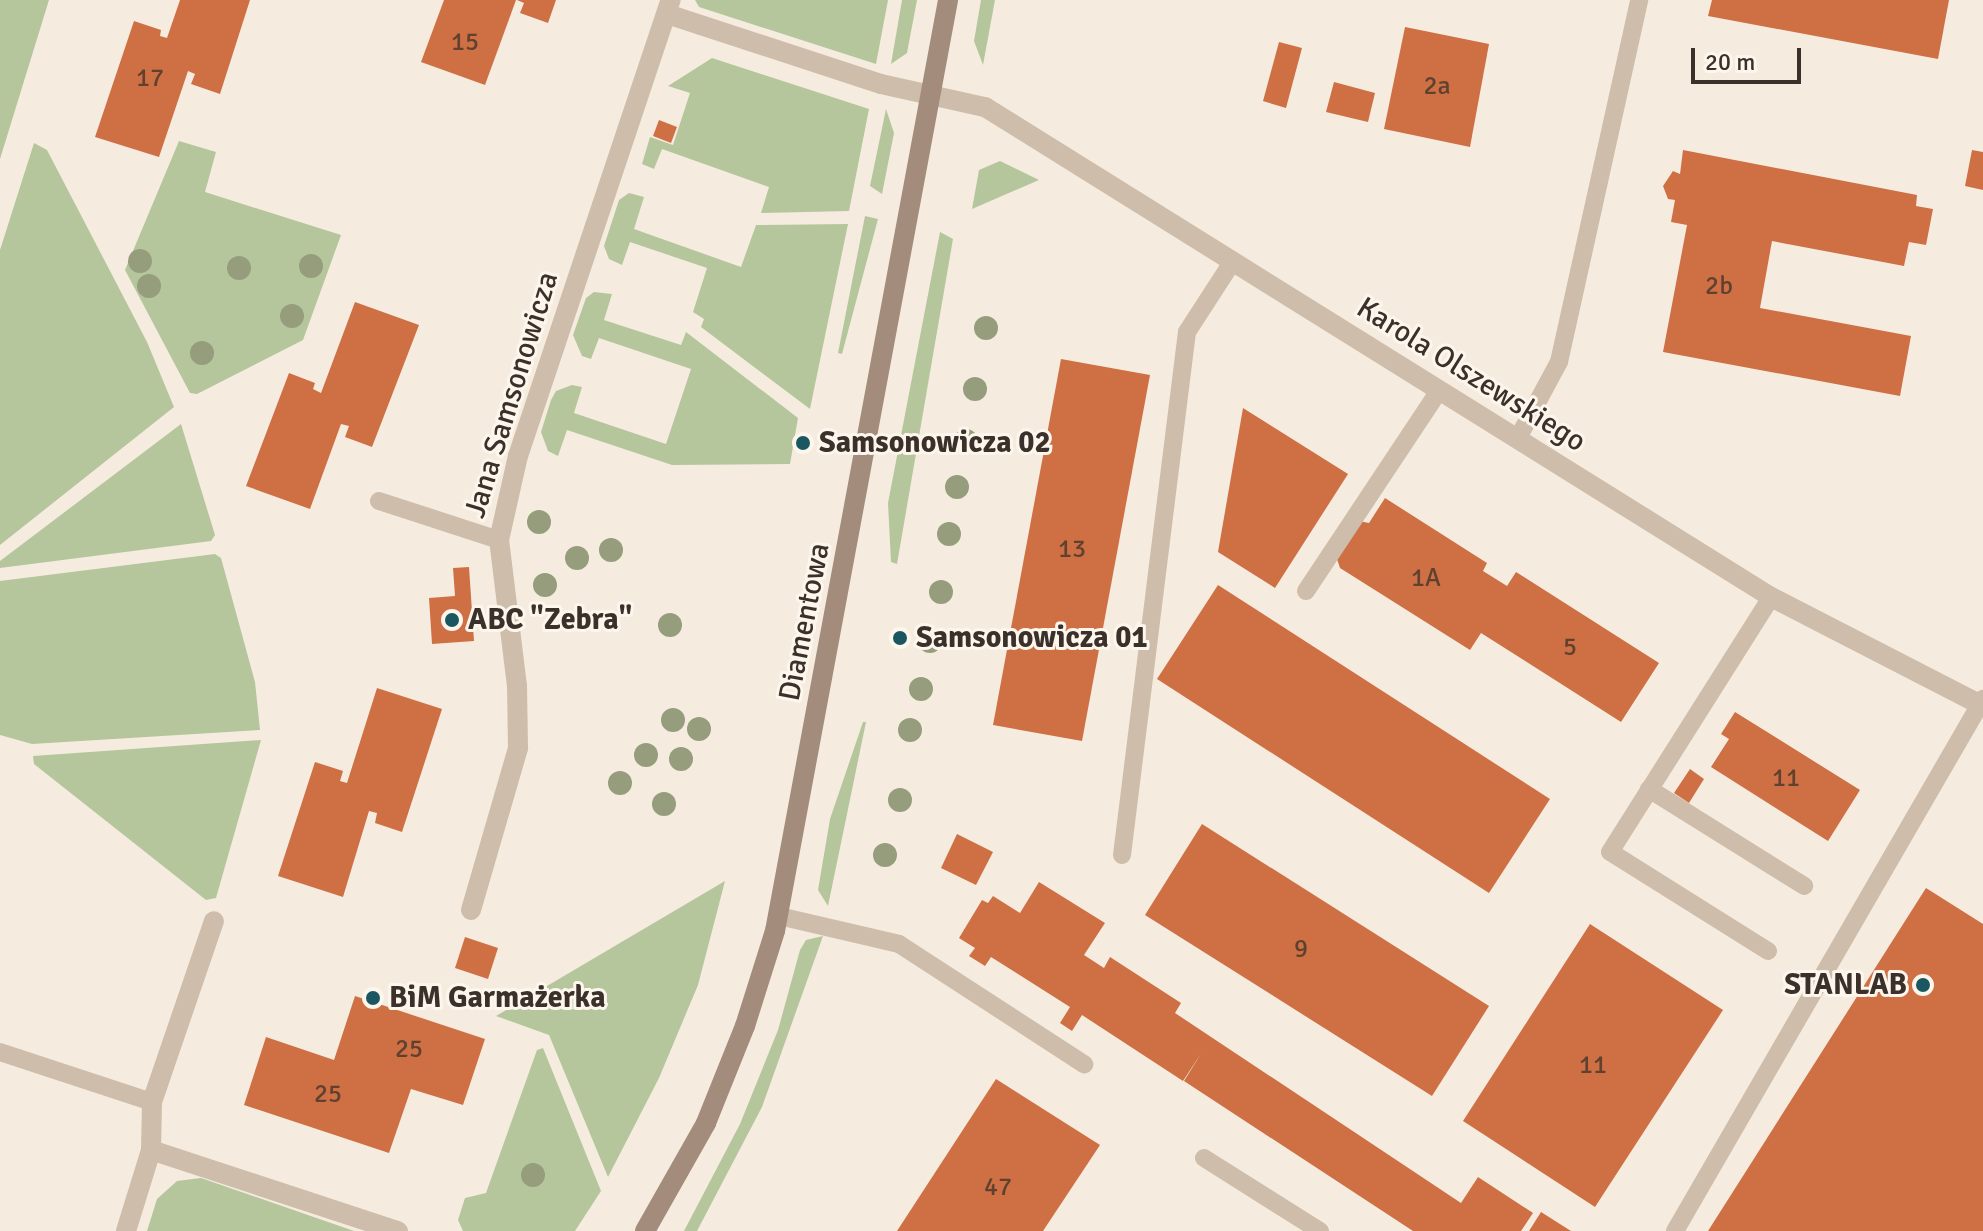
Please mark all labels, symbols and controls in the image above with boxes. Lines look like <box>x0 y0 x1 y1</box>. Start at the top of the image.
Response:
house number: 15 <box>451 27 479 59</box>
scale bar <box>1695 32 1805 82</box>
text: 20 m <box>1705 47 1755 77</box>
house number: 17 <box>136 63 164 95</box>
house number: 2a <box>1423 71 1451 103</box>
street label: Jana Samsonowicza <box>457 268 567 522</box>
house number: 2b <box>1705 271 1733 303</box>
street label: Karola Olszewskiego <box>1350 290 1592 460</box>
place label: Samsonowicza 02 <box>819 425 1051 461</box>
marker: Samsonowicza 02 <box>794 434 812 452</box>
house number: 13 <box>1058 534 1086 566</box>
street label: Diamentowa <box>772 540 838 704</box>
house number: 1A <box>1411 563 1441 595</box>
place label: ABC "Zebra" <box>468 602 632 638</box>
marker: ABC "Zebra" <box>443 611 461 629</box>
place label: Samsonowicza 01 <box>916 620 1148 656</box>
marker: Samsonowicza 01 <box>891 629 909 647</box>
house number: 5 <box>1563 632 1577 664</box>
house number: 11 <box>1772 763 1800 795</box>
house number: 9 <box>1294 934 1308 966</box>
place label: STANLAB <box>1784 967 1907 1003</box>
marker: STANLAB <box>1914 976 1932 994</box>
place label: BiM Garmażerka <box>389 980 606 1016</box>
marker: BiM Garmażerka <box>364 989 382 1007</box>
house number: 25 <box>395 1034 423 1066</box>
house number: 11 <box>1579 1050 1607 1082</box>
house number: 25 <box>314 1079 342 1111</box>
house number: 47 <box>984 1172 1012 1204</box>

